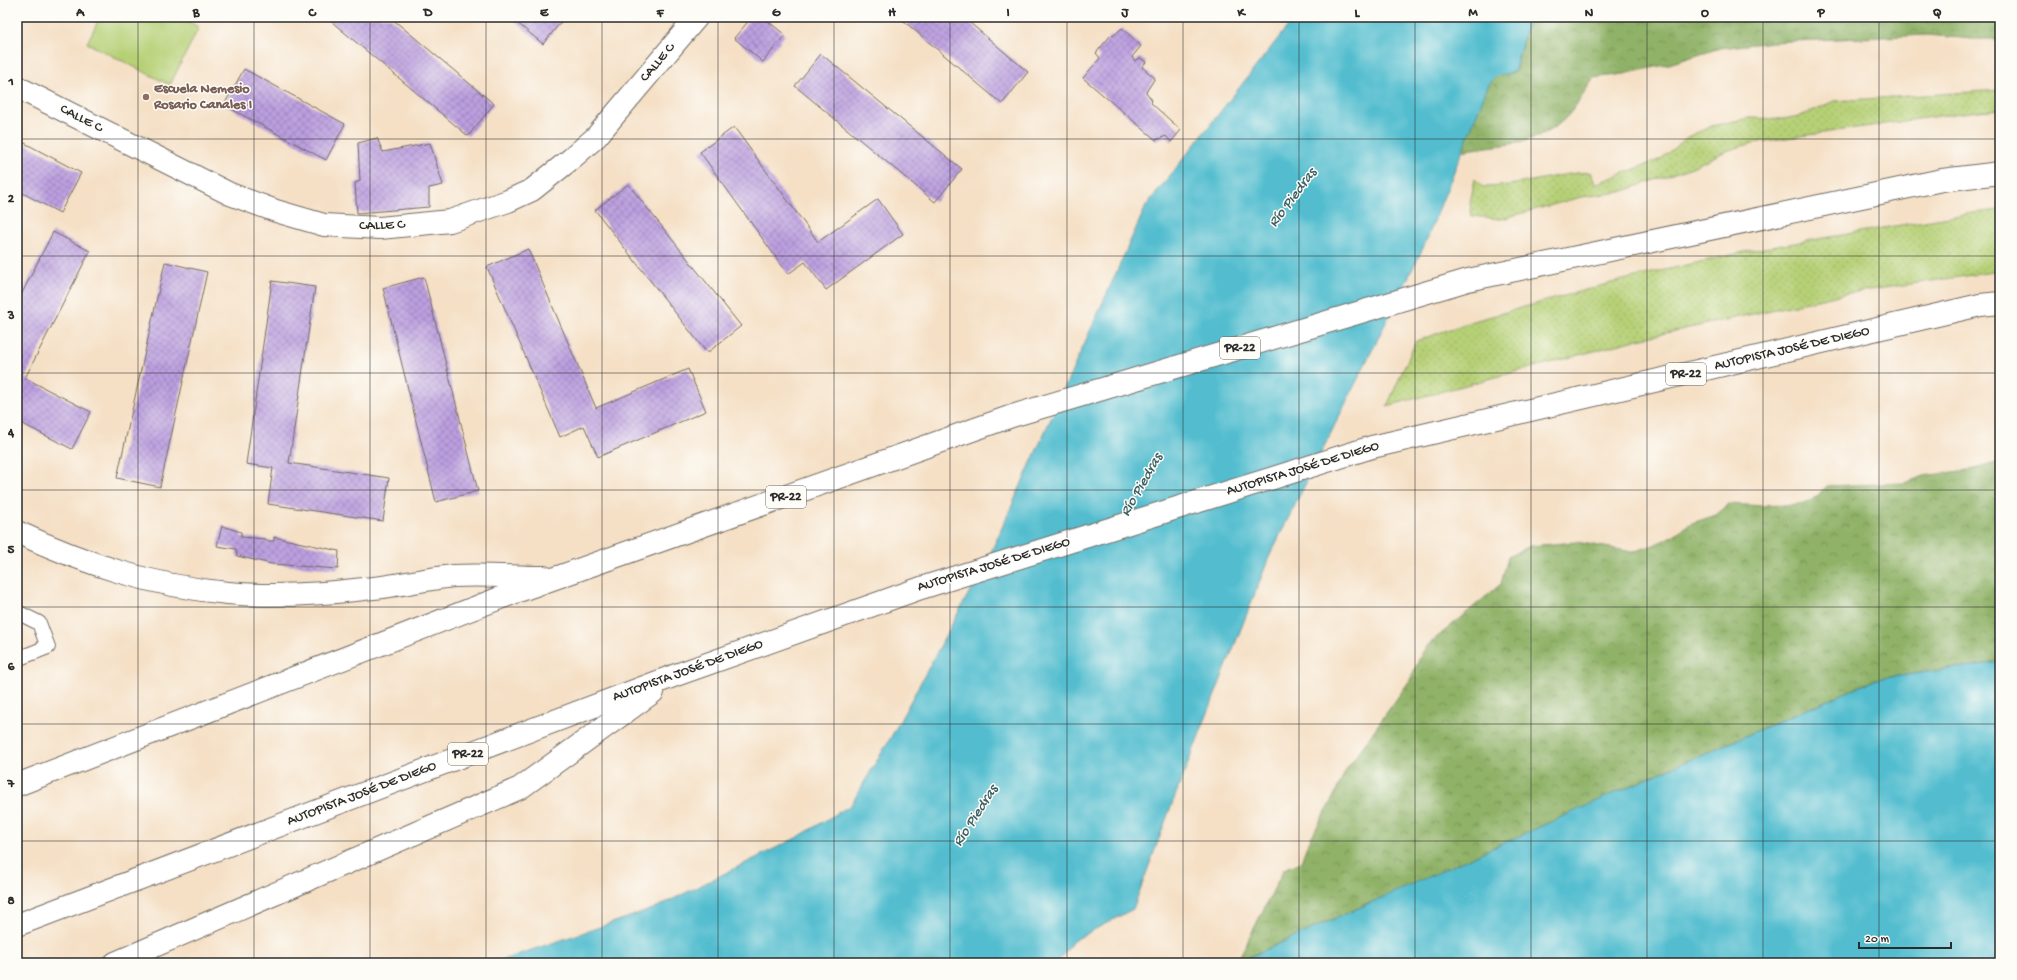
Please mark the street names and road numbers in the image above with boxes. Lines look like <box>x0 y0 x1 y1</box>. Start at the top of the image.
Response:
street label: CALLE C <box>637 39 680 86</box>
street label: CALLE C <box>57 101 106 138</box>
street label: CALLE C <box>359 217 407 235</box>
street label: AUTOPISTA JOSÉ DE DIEGO <box>1713 323 1872 375</box>
road number: PR-22 <box>1220 337 1260 359</box>
road number: PR-22 <box>1666 363 1706 385</box>
street label: AUTOPISTA JOSÉ DE DIEGO <box>1225 438 1382 500</box>
road number: PR-22 <box>766 486 806 508</box>
street label: AUTOPISTA JOSÉ DE DIEGO <box>916 534 1073 596</box>
street label: AUTOPISTA JOSÉ DE DIEGO <box>611 636 766 706</box>
road number: PR-22 <box>448 743 488 765</box>
street label: AUTOPISTA JOSÉ DE DIEGO <box>285 757 440 830</box>

